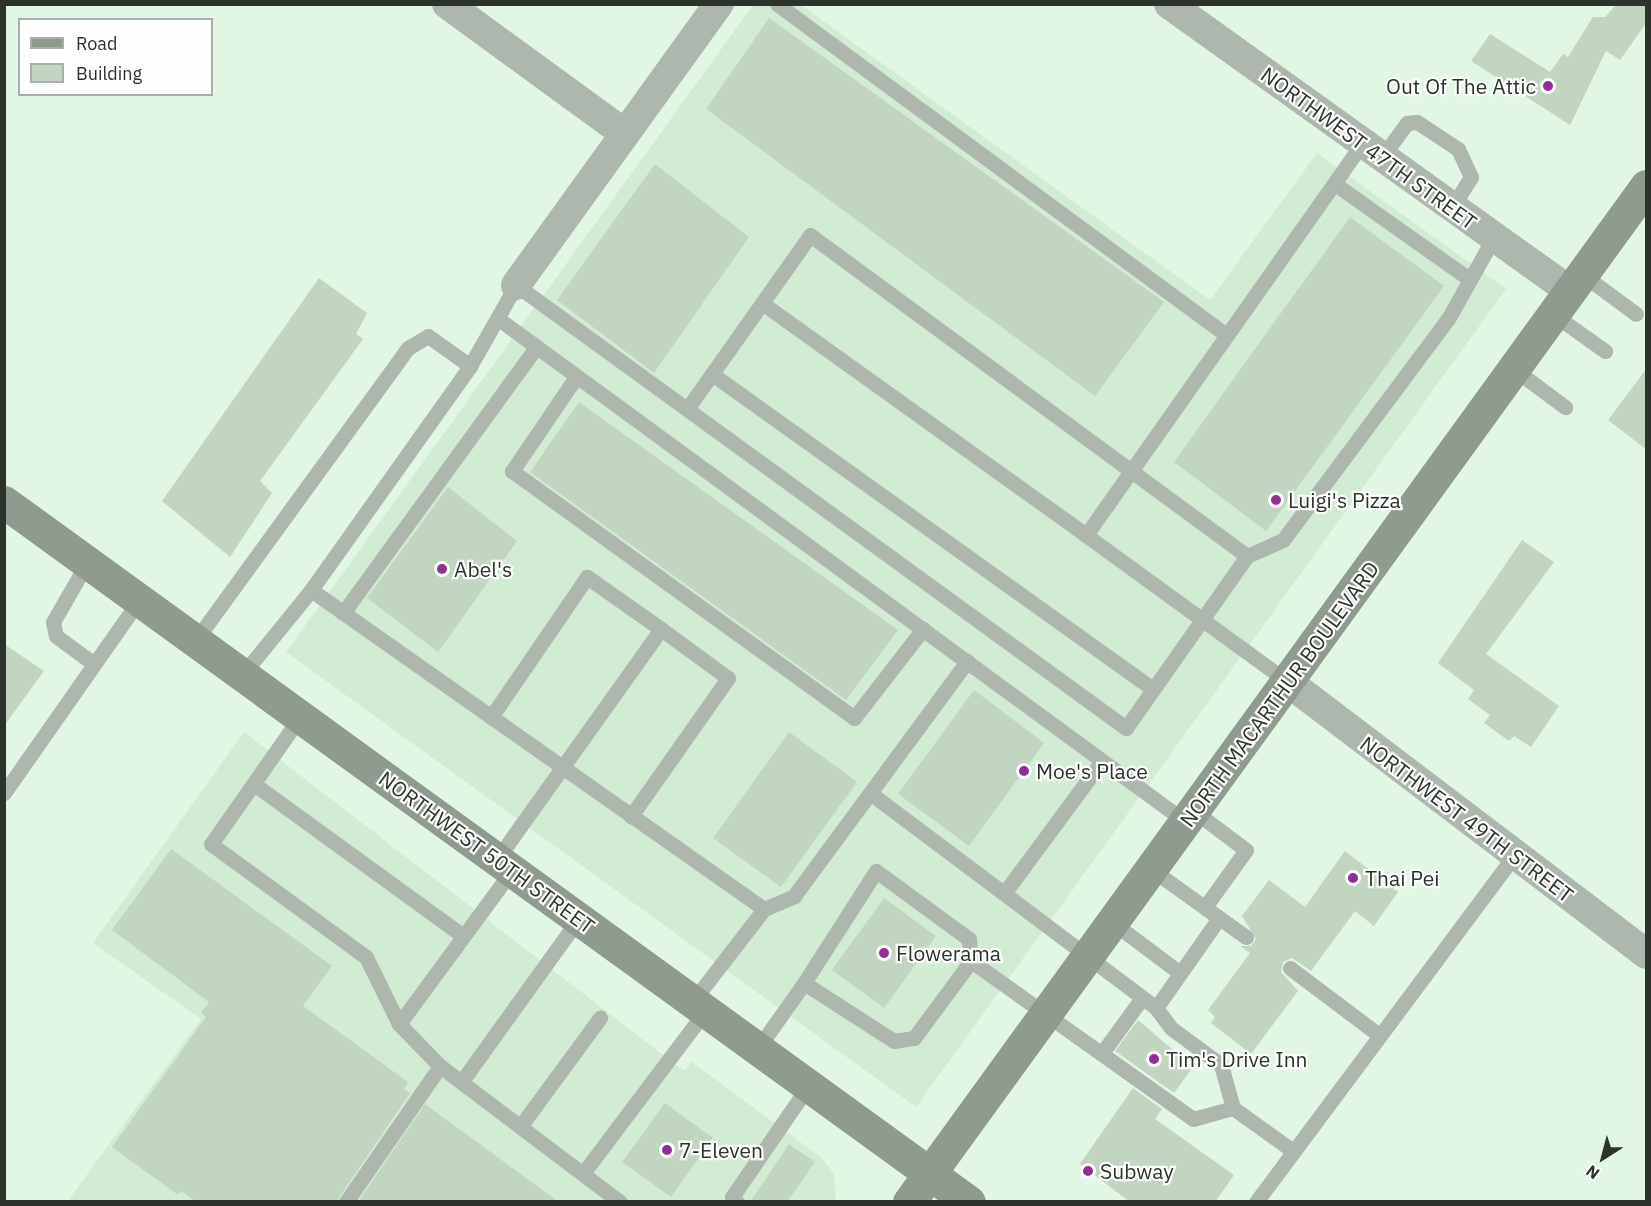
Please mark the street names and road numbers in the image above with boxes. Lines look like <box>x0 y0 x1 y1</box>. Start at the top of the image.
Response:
street label: NORTHWEST 47TH STREET <box>1256 61 1482 235</box>
street label: NORTH MACARTHUR BOULEVARD <box>1174 556 1384 832</box>
street label: NORTHWEST 49TH STREET <box>1355 731 1579 907</box>
street label: NORTHWEST 50TH STREET <box>374 765 600 939</box>

